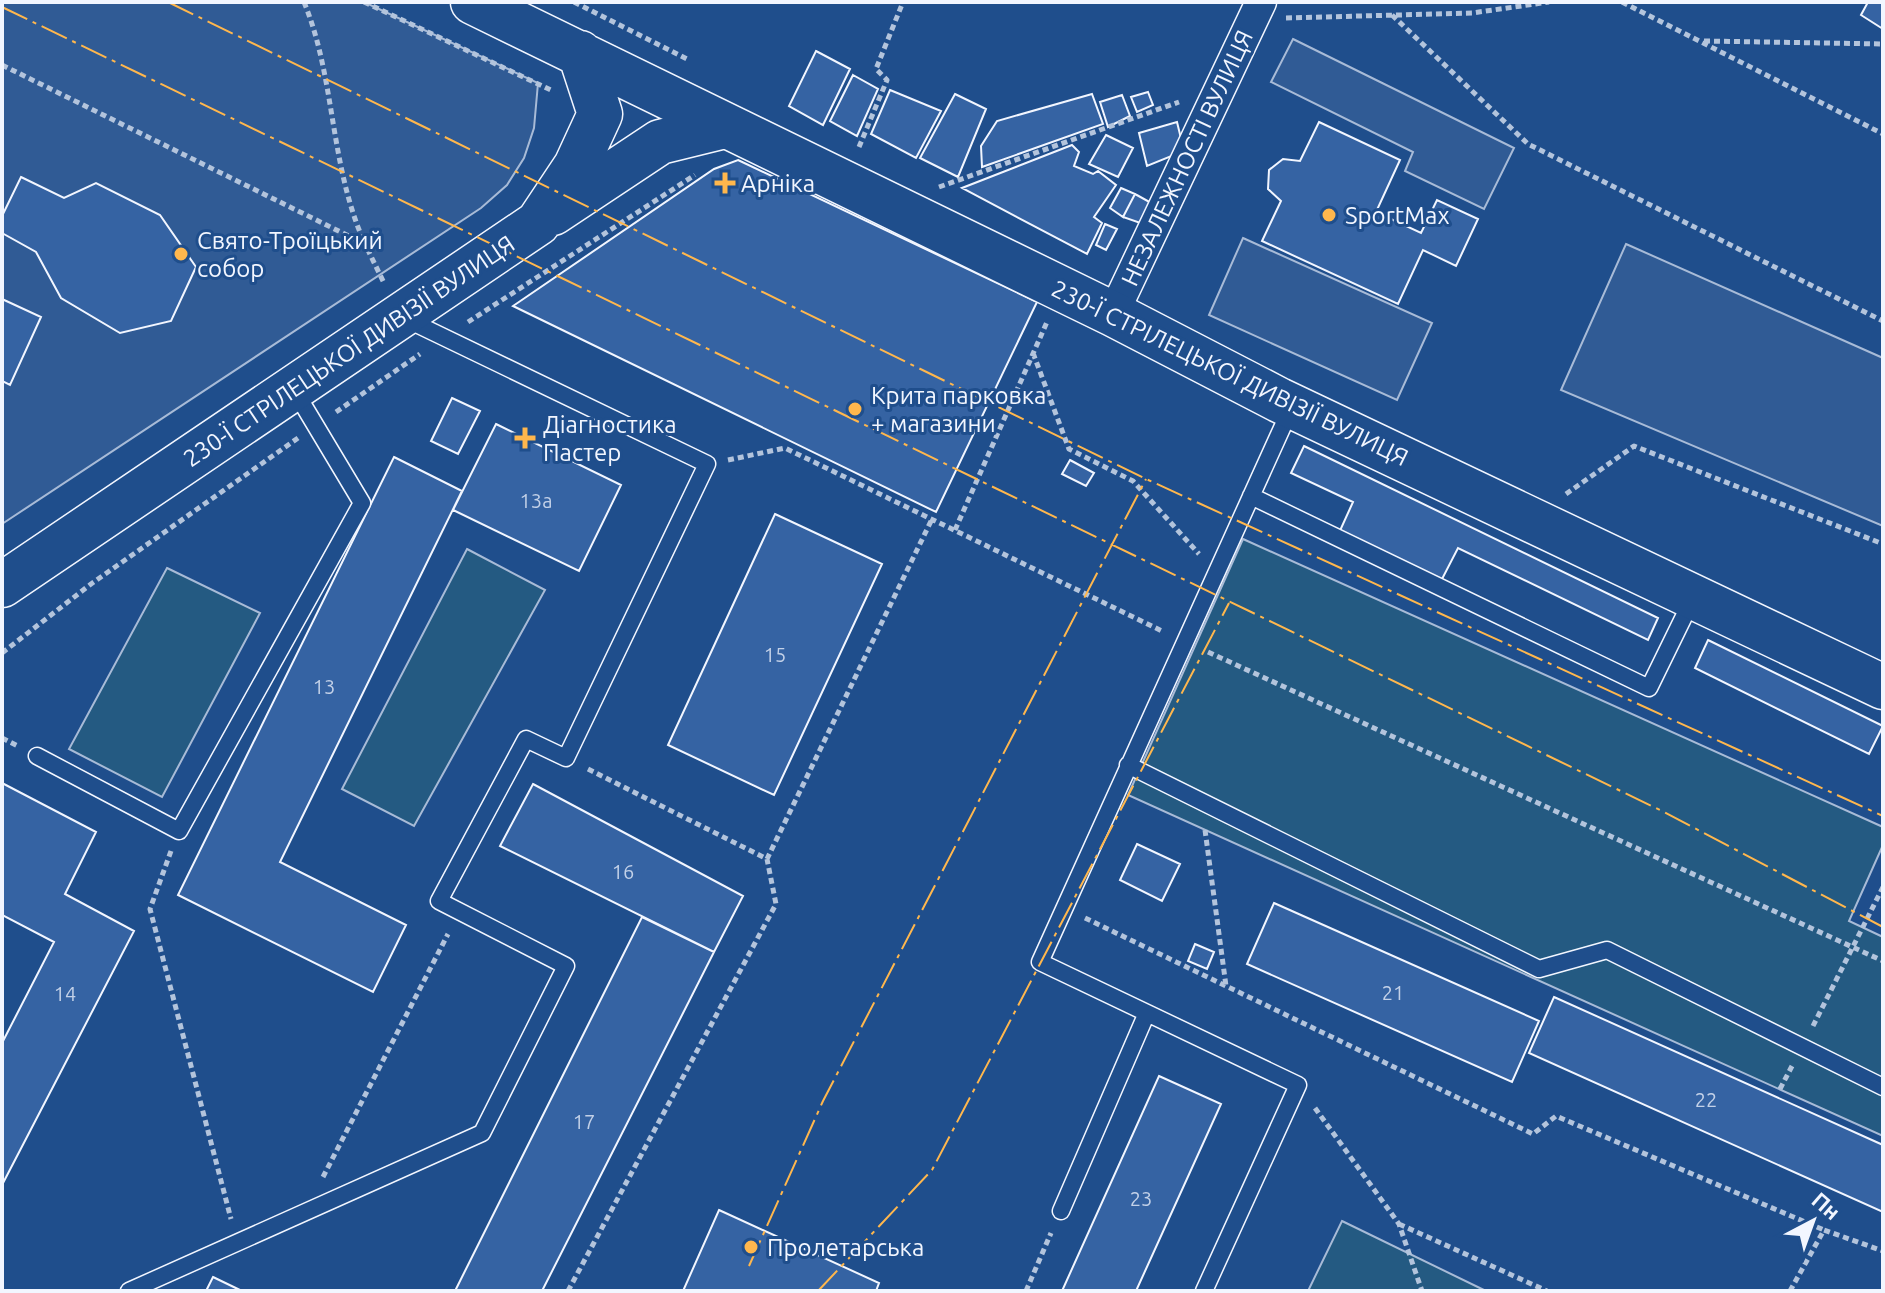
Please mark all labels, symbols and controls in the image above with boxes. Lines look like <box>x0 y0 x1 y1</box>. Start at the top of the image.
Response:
street label: НЕЗАЛЕЖНОСТІ ВУЛИЦЯ <box>1116 26 1258 290</box>
place label: Арніка <box>741 170 815 197</box>
marker: Арніка <box>716 174 734 192</box>
place label: SportMax <box>1345 202 1450 229</box>
marker: SportMax <box>1320 206 1338 224</box>
place label: Свято-Троїцький собор <box>197 227 383 282</box>
street label: 230-Ї СТРІЛЕЦЬКОЇ ДИВІЗІЇ ВУЛИЦЯ <box>178 230 520 472</box>
marker: Свято-Троїцький собор <box>172 245 190 263</box>
street label: 230-Ї СТРІЛЕЦЬКОЇ ДИВІЗІЇ ВУЛИЦЯ <box>1047 275 1413 471</box>
place label: Крита парковка + магазини <box>871 382 1046 437</box>
marker: Крита парковка + магазини <box>846 400 864 418</box>
place label: Діагностика Пастер <box>543 411 677 466</box>
marker: Діагностика Пастер <box>514 427 536 449</box>
house number: 13а <box>520 489 552 512</box>
house number: 15 <box>764 643 786 666</box>
house number: 13 <box>313 675 335 698</box>
house number: 16 <box>612 860 634 883</box>
house number: 21 <box>1382 981 1404 1004</box>
house number: 14 <box>54 982 76 1005</box>
house number: 22 <box>1695 1088 1717 1111</box>
house number: 17 <box>573 1110 595 1133</box>
north arrow <box>1773 1181 1853 1261</box>
house number: 23 <box>1130 1187 1152 1210</box>
text: Пн <box>1807 1187 1846 1224</box>
place label: Пролетарська <box>767 1234 924 1261</box>
marker: Пролетарська <box>742 1238 760 1256</box>

